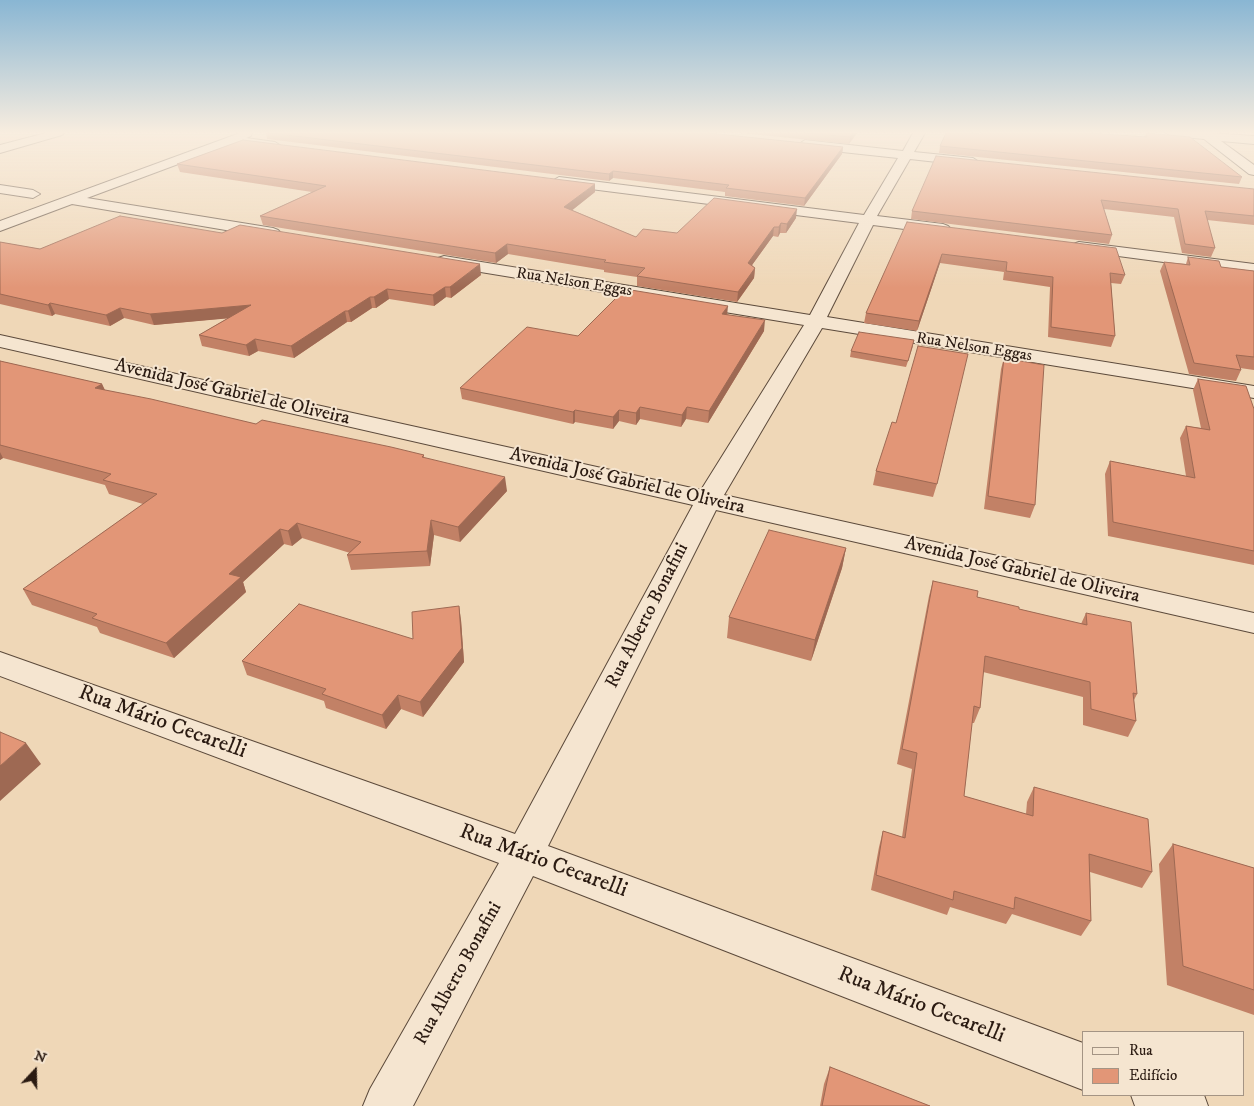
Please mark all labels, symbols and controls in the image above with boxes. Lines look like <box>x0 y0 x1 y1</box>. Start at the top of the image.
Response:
street label: Rua Nelson Eggas <box>515 264 633 302</box>
street label: Rua Nelson Eggas <box>915 329 1033 367</box>
street label: Avenida José Gabriel de Oliveira <box>112 355 352 431</box>
street label: Avenida José Gabriel de Oliveira <box>507 444 747 520</box>
street label: Avenida José Gabriel de Oliveira <box>902 533 1142 609</box>
street label: Rua Alberto Bonafini <box>602 540 694 692</box>
street label: Rua Mário Cecarelli <box>74 680 250 766</box>
street label: Rua Mário Cecarelli <box>455 819 631 905</box>
street label: Rua Alberto Bonafini <box>410 899 508 1049</box>
street label: Rua Mário Cecarelli <box>834 962 1008 1050</box>
legend <box>1082 1031 1244 1096</box>
text: Rua <box>1129 1041 1153 1060</box>
north arrow <box>10 1046 60 1096</box>
text: N <box>32 1047 49 1067</box>
text: Edifício <box>1129 1066 1177 1085</box>

